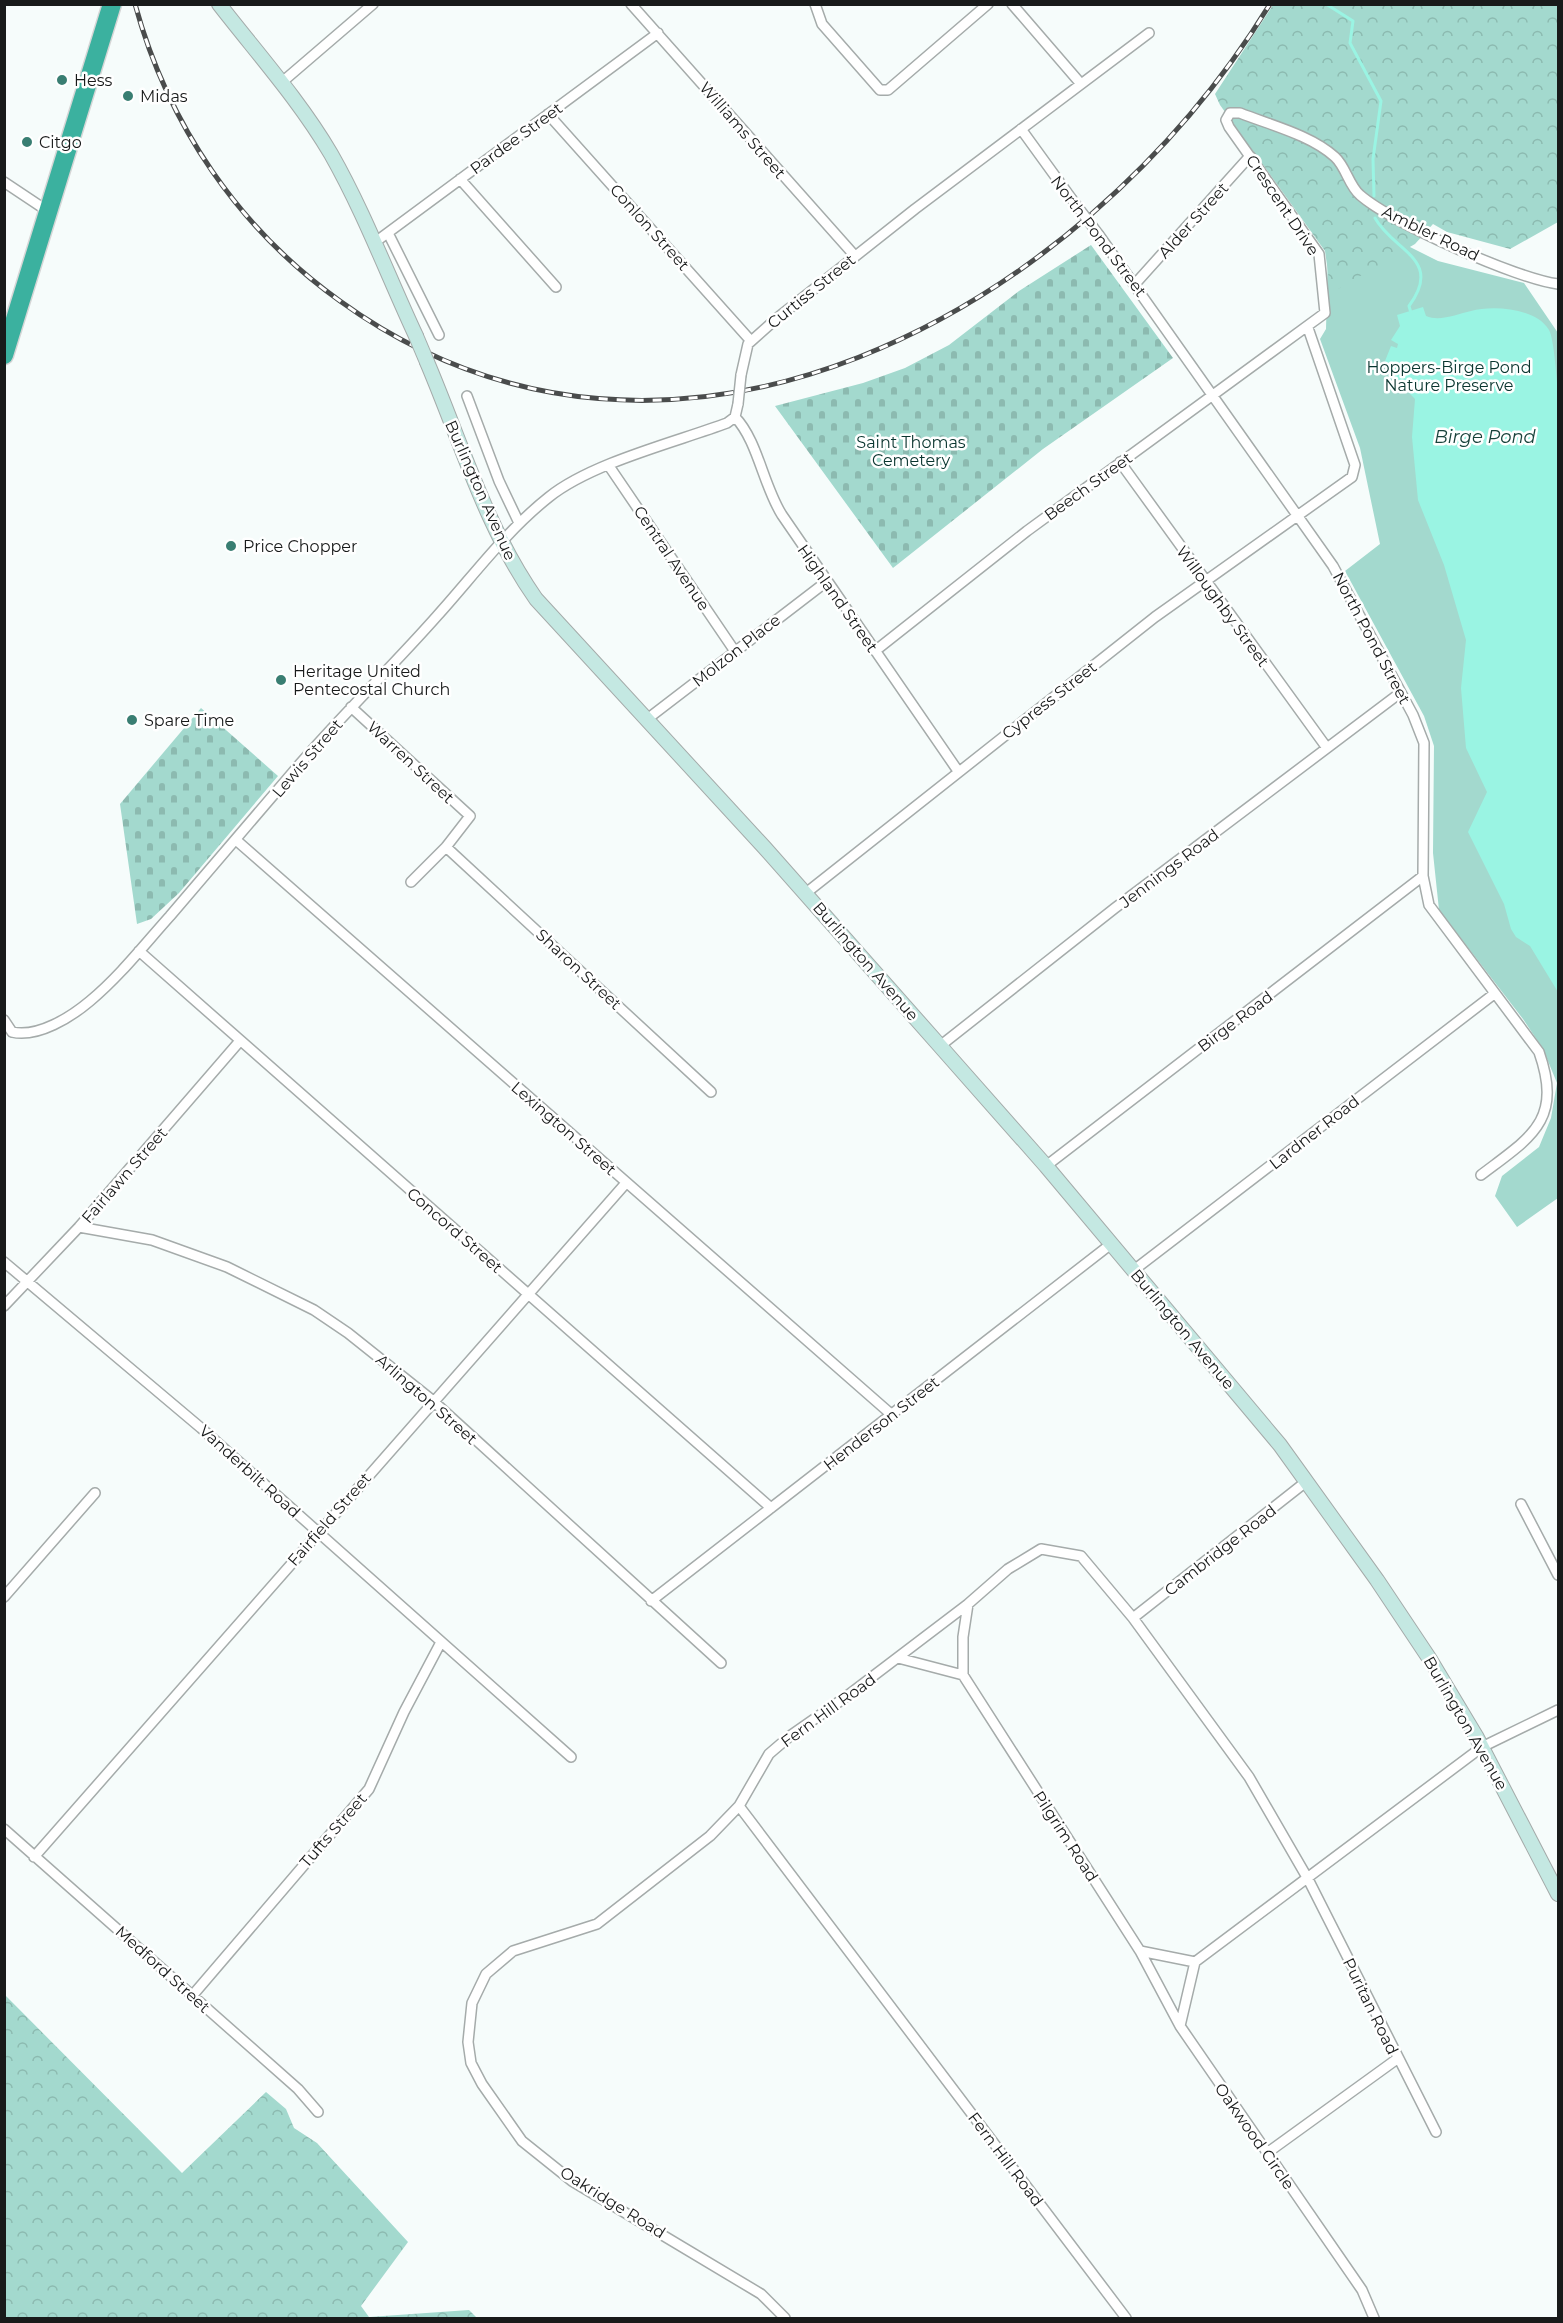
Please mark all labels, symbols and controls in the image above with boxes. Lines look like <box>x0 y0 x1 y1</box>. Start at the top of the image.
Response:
place label: Hess <box>74 71 112 90</box>
marker: Hess <box>55 73 69 87</box>
street label: Williams Street <box>696 78 790 183</box>
place label: Midas <box>140 87 188 106</box>
marker: Midas <box>121 89 135 103</box>
street label: Pardee Street <box>466 98 567 178</box>
place label: Citgo <box>39 133 82 152</box>
marker: Citgo <box>20 135 34 149</box>
street label: Crescent Drive <box>1242 151 1323 259</box>
street label: North Pond Street <box>1047 172 1151 301</box>
street label: Alder Street <box>1154 178 1233 262</box>
street label: Conlon Street <box>606 180 694 275</box>
street label: Ambler Road <box>1379 202 1482 265</box>
street label: Curtiss Street <box>764 250 859 333</box>
park label: Hoppers-Birge Pond Nature Preserve <box>1366 358 1532 395</box>
street label: Burlington Avenue <box>441 417 520 563</box>
water label: Birge Pond <box>1434 426 1537 448</box>
park label: Saint Thomas Cemetery <box>856 433 966 470</box>
street label: Beech Street <box>1041 448 1136 525</box>
street label: Central Avenue <box>630 502 714 614</box>
place label: Price Chopper <box>243 537 357 556</box>
marker: Price Chopper <box>224 539 238 553</box>
street label: Highland Street <box>793 541 882 656</box>
street label: Willoughby Street <box>1172 542 1273 671</box>
street label: North Pond Street <box>1329 569 1415 708</box>
street label: Molzon Place <box>689 610 784 691</box>
street label: Cypress Street <box>998 657 1101 743</box>
place label: Heritage United Pentecostal Church <box>293 662 450 699</box>
marker: Heritage United Pentecostal Church <box>274 673 288 687</box>
place label: Spare Time <box>144 711 234 730</box>
marker: Spare Time <box>125 713 139 727</box>
street label: Lewis Street <box>268 715 347 801</box>
street label: Warren Street <box>363 717 458 808</box>
street label: Jennings Road <box>1115 825 1223 912</box>
street label: Burlington Avenue <box>809 898 922 1025</box>
street label: Sharon Street <box>532 925 626 1014</box>
street label: Birge Road <box>1194 987 1277 1056</box>
street label: Lexington Street <box>507 1078 620 1179</box>
street label: Lardner Road <box>1266 1091 1363 1173</box>
street label: Fairlawn Street <box>78 1123 172 1227</box>
street label: Concord Street <box>403 1184 507 1277</box>
street label: Burlington Avenue <box>1127 1265 1238 1393</box>
street label: Arlington Street <box>372 1350 481 1449</box>
street label: Henderson Street <box>820 1372 943 1474</box>
street label: Vanderbilt Road <box>195 1421 304 1522</box>
street label: Fairfield Street <box>284 1468 375 1570</box>
street label: Cambridge Road <box>1161 1501 1280 1600</box>
street label: Burlington Avenue <box>1420 1653 1512 1793</box>
street label: Fern Hill Road <box>777 1670 879 1751</box>
street label: Pilgrim Road <box>1029 1787 1102 1885</box>
street label: Tufts Street <box>296 1789 371 1871</box>
street label: Medford Street <box>111 1922 214 2017</box>
street label: Puritan Road <box>1339 1955 1402 2058</box>
street label: Oakwood Circle <box>1211 2079 1298 2193</box>
street label: Fern Hill Road <box>964 2109 1047 2210</box>
street label: Oakridge Road <box>557 2162 669 2242</box>

